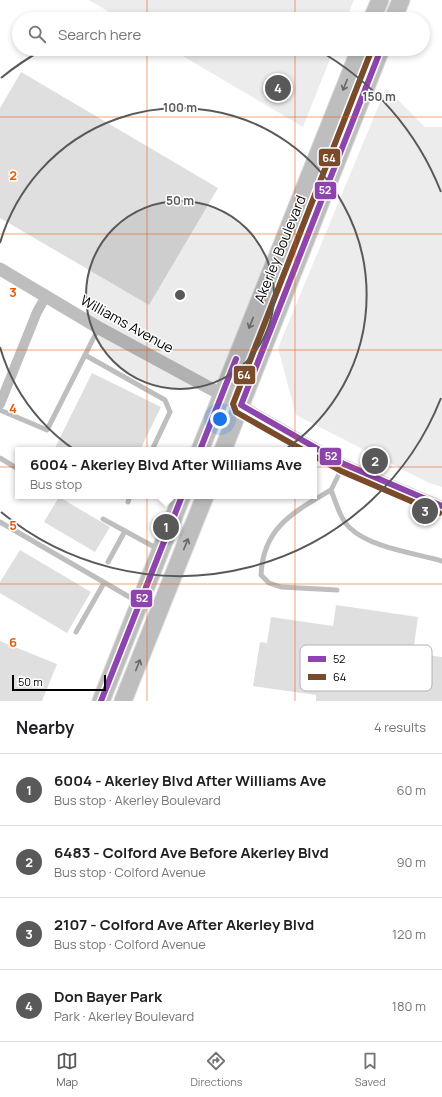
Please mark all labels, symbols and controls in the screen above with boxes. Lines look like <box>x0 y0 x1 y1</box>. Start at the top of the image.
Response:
search box <box>12 12 430 56</box>
icon: search <box>26 23 48 45</box>
text: Search here <box>58 24 141 45</box>
pin: 4 <box>265 73 291 103</box>
one-way arrow <box>341 79 349 91</box>
text: 150 m <box>362 88 396 105</box>
text: 100 m <box>163 99 197 116</box>
line badge: 64 <box>318 148 341 167</box>
text: 64 <box>322 150 336 165</box>
text: 2 <box>9 166 17 184</box>
line badge: 52 <box>314 181 337 200</box>
text: 52 <box>319 182 331 197</box>
text: 50 m <box>166 192 194 209</box>
street label: Akerley Boulevard <box>249 192 310 305</box>
text: 3 <box>9 283 17 301</box>
centre of rings <box>173 288 187 302</box>
street label: Williams Avenue <box>77 290 177 357</box>
one-way arrow <box>246 316 254 328</box>
line badge: 64 <box>233 365 256 385</box>
text: 64 <box>237 367 251 382</box>
text: 4 <box>9 399 17 417</box>
your location <box>210 409 230 429</box>
pin: 2 <box>362 446 388 476</box>
popup <box>15 447 317 499</box>
line badge: 52 <box>319 447 342 466</box>
text: 52 <box>325 448 337 463</box>
text: 6004 - Akerley Blvd After Williams Ave <box>30 454 302 475</box>
text: Bus stop <box>30 475 82 493</box>
pin: 3 <box>412 496 438 526</box>
pin: 1 <box>153 512 179 542</box>
text: 5 <box>9 516 17 534</box>
one-way arrow <box>182 538 190 550</box>
line badge: 52 <box>130 589 153 608</box>
text: 52 <box>136 590 148 605</box>
text: 6 <box>9 633 17 651</box>
legend <box>300 645 432 691</box>
text: 52 <box>333 651 345 666</box>
one-way arrow <box>134 659 142 671</box>
text: 64 <box>333 669 346 684</box>
scale bar <box>12 673 106 692</box>
text: 50 m <box>18 674 43 689</box>
text: Nearby <box>16 716 74 739</box>
text: 4 results <box>374 718 426 736</box>
text: 6004 - Akerley Blvd After Williams Ave <box>54 770 326 791</box>
text: 1 <box>26 781 32 799</box>
text: 60 m <box>396 781 426 799</box>
text: Bus stop · Akerley Boulevard <box>54 791 221 809</box>
text: 6483 - Colford Ave Before Akerley Blvd <box>54 842 329 863</box>
text: 2 <box>25 853 33 871</box>
text: 90 m <box>396 853 426 871</box>
text: Bus stop · Colford Avenue <box>54 863 206 881</box>
text: 2107 - Colford Ave After Akerley Blvd <box>54 914 314 935</box>
text: 3 <box>25 925 33 943</box>
text: 120 m <box>392 925 426 943</box>
text: Bus stop · Colford Avenue <box>54 935 206 953</box>
text: Don Bayer Park <box>54 986 162 1007</box>
text: 4 <box>25 997 33 1015</box>
text: 180 m <box>392 997 426 1015</box>
text: Park · Akerley Boulevard <box>54 1007 194 1025</box>
tab: Map <box>56 1050 78 1089</box>
tab: Directions <box>190 1050 243 1089</box>
tab: Saved <box>355 1050 386 1089</box>

